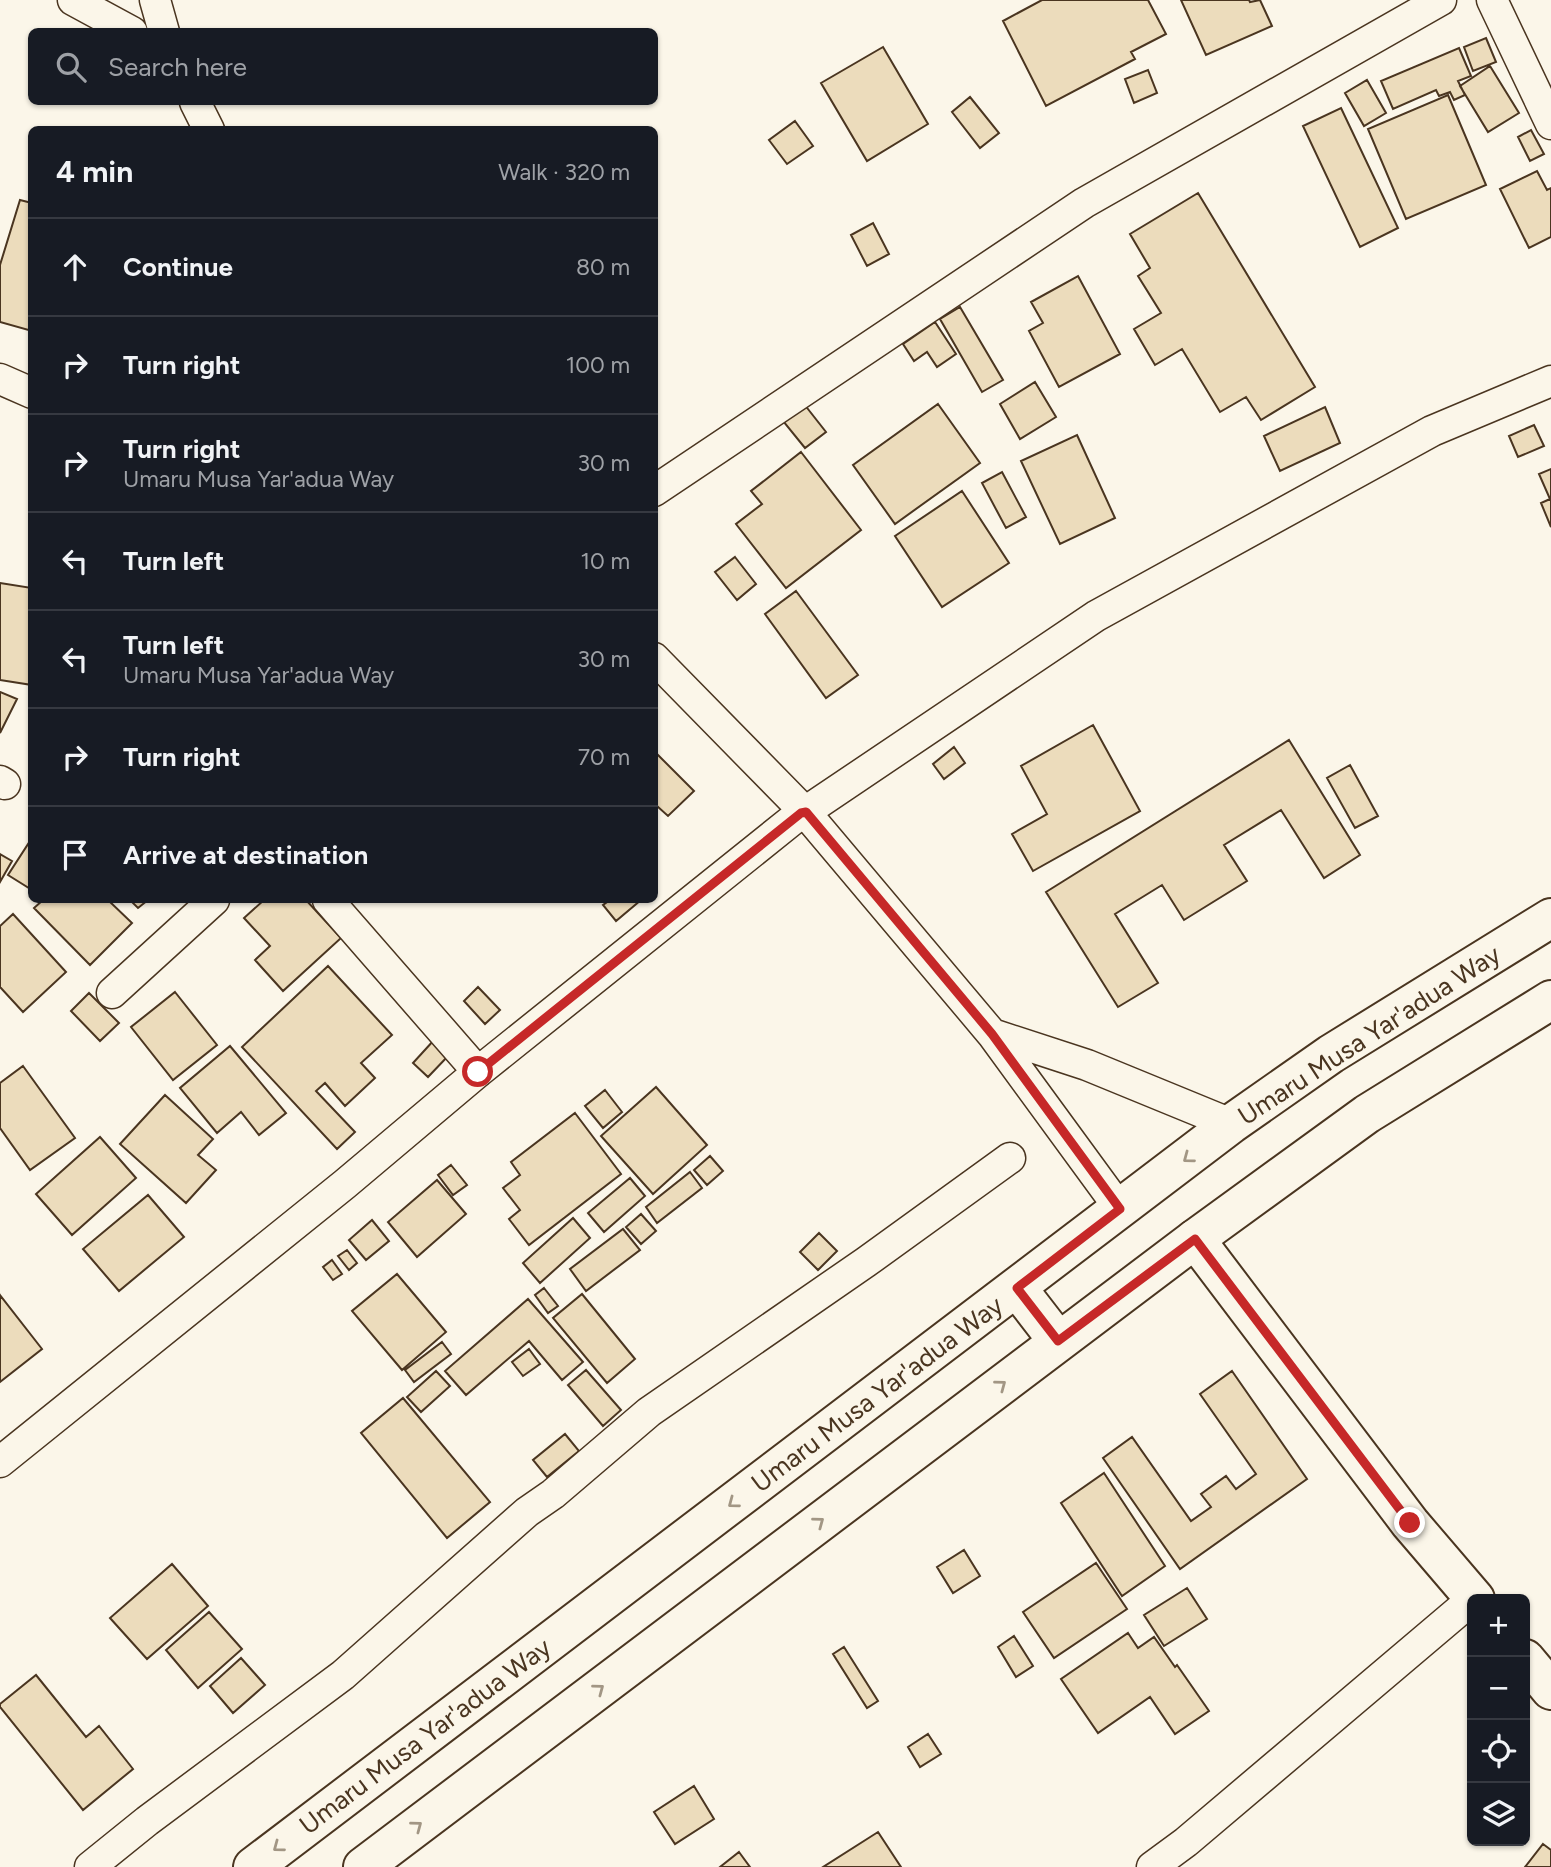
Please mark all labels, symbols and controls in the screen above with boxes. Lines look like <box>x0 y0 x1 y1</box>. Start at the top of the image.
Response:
search box <box>28 28 658 105</box>
icon: search <box>52 48 90 86</box>
text: Search here <box>108 51 247 83</box>
text: 4 min <box>56 153 133 190</box>
text: Walk · 320 m <box>498 158 630 186</box>
icon: ahead <box>56 248 94 286</box>
text: Continue <box>123 251 233 283</box>
text: 80 m <box>576 253 630 281</box>
icon: right <box>56 346 94 384</box>
text: Turn right <box>123 349 240 381</box>
text: 100 m <box>566 351 630 379</box>
text: Turn right <box>123 433 240 465</box>
icon: right <box>56 444 94 482</box>
text: 30 m <box>577 449 630 477</box>
text: Umaru Musa Yar'adua Way <box>123 465 394 493</box>
icon: left <box>56 542 94 580</box>
text: Turn left <box>123 545 224 577</box>
text: 10 m <box>581 547 630 575</box>
text: Turn left <box>123 629 224 661</box>
icon: left <box>56 640 94 678</box>
text: 30 m <box>577 645 630 673</box>
text: Umaru Musa Yar'adua Way <box>123 661 394 689</box>
icon: right <box>56 738 94 776</box>
text: Turn right <box>123 741 240 773</box>
text: 70 m <box>578 743 630 771</box>
icon: arrive <box>56 836 94 874</box>
text: Arrive at destination <box>123 839 368 871</box>
street label: Umaru Musa Yar'adua Way <box>1232 938 1507 1132</box>
route start <box>462 1056 493 1087</box>
one-way arrow <box>1183 1149 1195 1162</box>
street label: Umaru Musa Yar'adua Way <box>745 1289 1009 1499</box>
one-way arrow <box>993 1380 1005 1393</box>
one-way arrow <box>728 1494 741 1507</box>
route end <box>1394 1507 1425 1538</box>
one-way arrow <box>811 1517 824 1530</box>
map controls <box>1467 1594 1530 1846</box>
button: + <box>1467 1594 1530 1657</box>
street label: Umaru Musa Yar'adua Way <box>293 1631 557 1841</box>
button: − <box>1467 1657 1530 1720</box>
one-way arrow <box>591 1684 603 1697</box>
button: locate <box>1467 1720 1530 1783</box>
button: layers <box>1467 1783 1530 1846</box>
one-way arrow <box>410 1822 422 1834</box>
one-way arrow <box>274 1839 286 1852</box>

